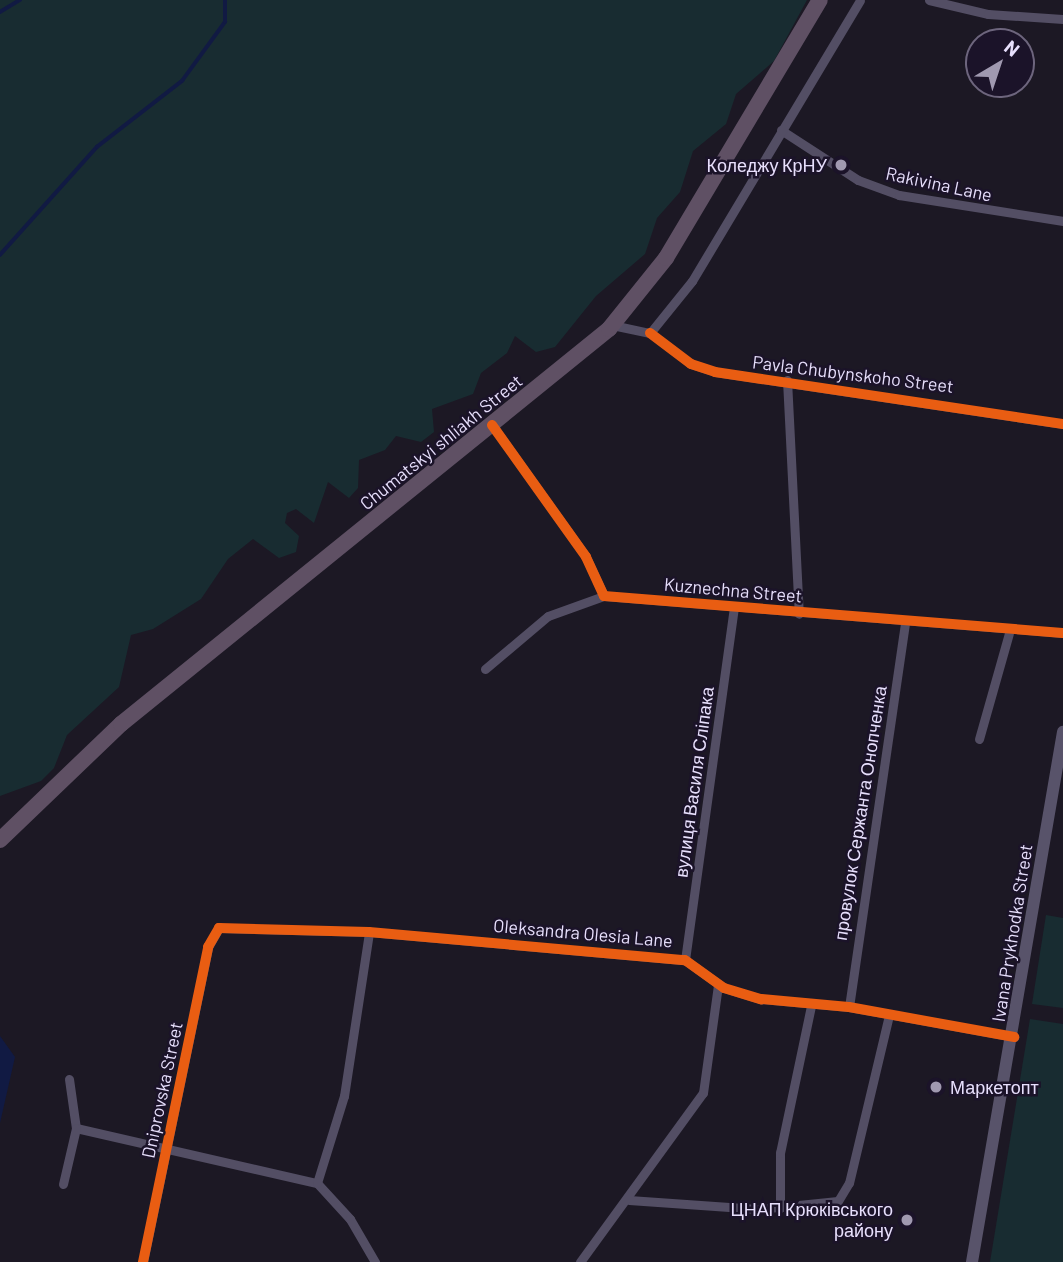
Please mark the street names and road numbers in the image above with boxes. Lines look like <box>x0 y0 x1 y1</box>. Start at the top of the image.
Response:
street label: Rakivina Lane <box>884 162 994 206</box>
street label: Pavla Chubynskoho Street <box>751 351 955 397</box>
street label: Chumatskyi shliakh Street <box>355 370 527 514</box>
street label: Kuznechna Street <box>663 573 803 607</box>
street label: провулок Сержанта Онопченка <box>829 684 891 942</box>
street label: вулиця Василя Сліпака <box>670 685 718 879</box>
street label: Ivana Prykhodka Street <box>987 843 1037 1023</box>
street label: Oleksandra Olesia Lane <box>492 914 674 952</box>
street label: Dniprovska Street <box>137 1020 187 1160</box>

